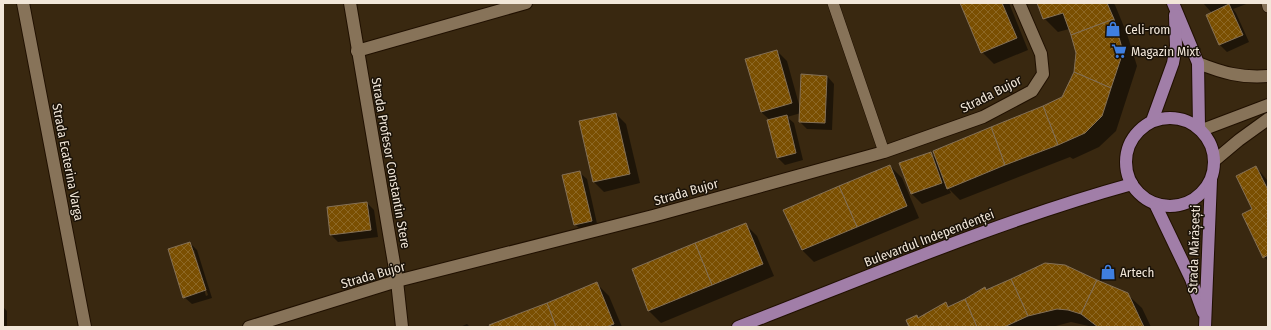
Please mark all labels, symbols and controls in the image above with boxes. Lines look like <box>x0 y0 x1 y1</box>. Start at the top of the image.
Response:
shop icon: Celi-rom <box>1104 20 1122 38</box>
place label: Celi-rom <box>1125 22 1170 37</box>
supermarket icon: Magazin Mixt <box>1110 42 1128 60</box>
place label: Magazin Mixt <box>1131 44 1200 59</box>
street label: Strada Bujor <box>958 72 1024 116</box>
street label: Strada Profesor Constantin Stere <box>369 76 413 250</box>
street label: Strada Ecaterina Varga <box>49 102 87 222</box>
street label: Strada Bujor <box>652 176 720 208</box>
street label: Strada Mărășești <box>1185 204 1204 294</box>
street label: Bulevardul Independenței <box>862 206 996 271</box>
street label: Strada Bujor <box>339 259 407 291</box>
shop icon: Artech <box>1099 263 1117 281</box>
place label: Artech <box>1120 265 1154 280</box>

